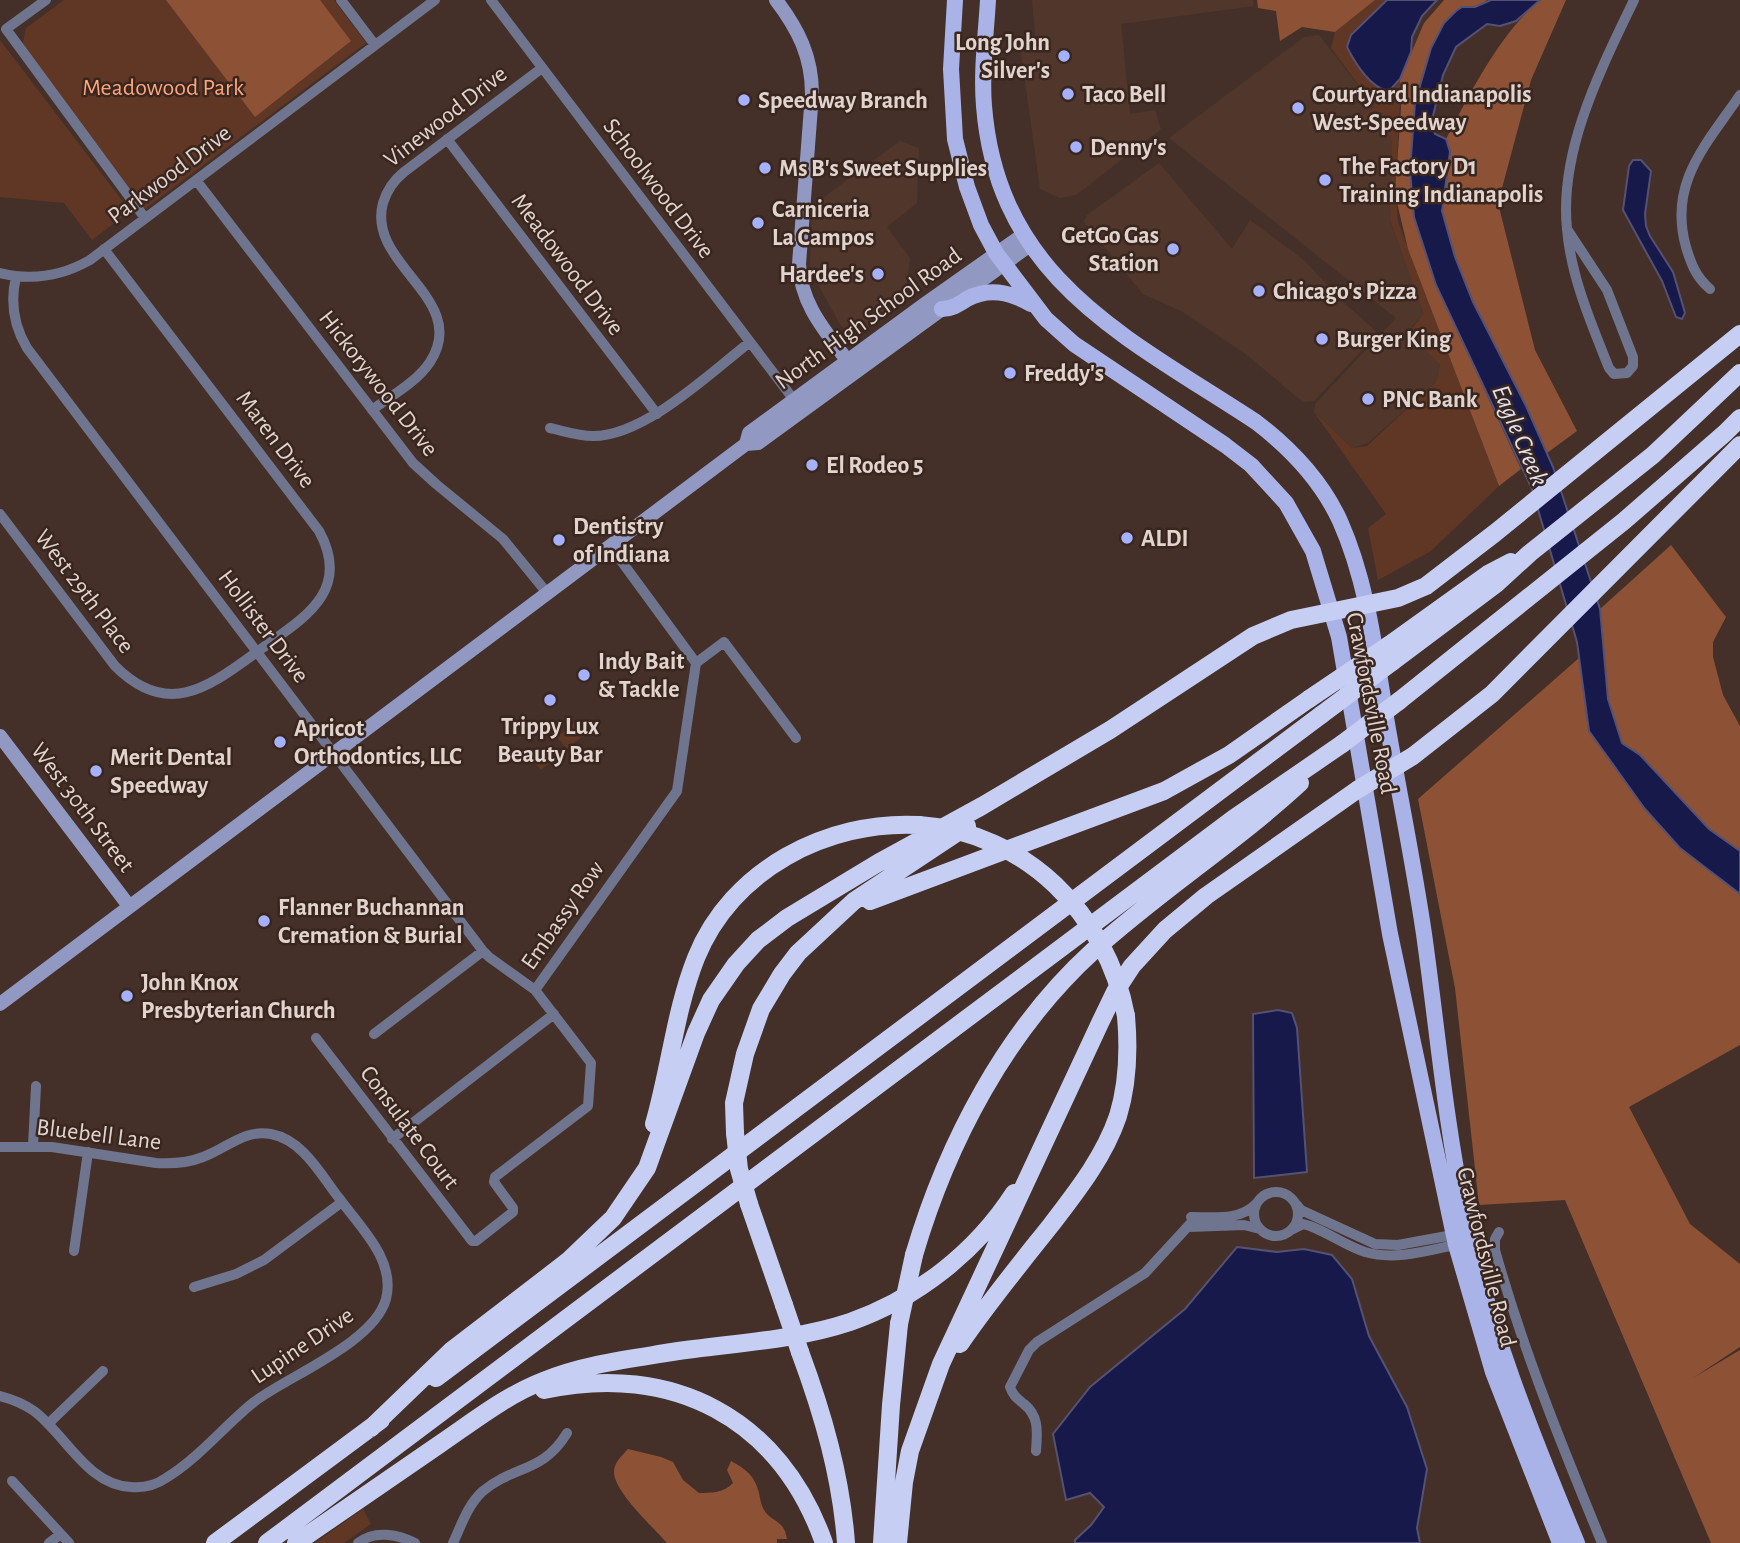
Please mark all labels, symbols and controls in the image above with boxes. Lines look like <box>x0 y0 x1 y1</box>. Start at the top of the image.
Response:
place label: Long John Silver's <box>955 31 1050 83</box>
marker: Long John Silver's <box>1056 48 1072 64</box>
street label: Vinewood Drive <box>380 62 512 172</box>
park label: Meadowood Park <box>82 76 244 100</box>
place label: Taco Bell <box>1082 83 1166 107</box>
place label: Courtyard Indianapolis West-Speedway <box>1312 83 1531 135</box>
marker: Taco Bell <box>1060 86 1076 102</box>
place label: Speedway Branch <box>758 89 928 113</box>
marker: Speedway Branch <box>736 92 752 108</box>
marker: Courtyard Indianapolis West-Speedway <box>1290 100 1306 116</box>
street label: Schoolwood Drive <box>598 114 718 263</box>
street label: Parkwood Drive <box>104 121 236 229</box>
place label: Denny's <box>1090 136 1167 160</box>
marker: Denny's <box>1068 139 1084 155</box>
place label: The Factory D1 Training Indianapolis <box>1339 155 1543 207</box>
place label: Ms B's Sweet Supplies <box>779 157 987 181</box>
marker: Ms B's Sweet Supplies <box>757 160 773 176</box>
marker: The Factory D1 Training Indianapolis <box>1317 172 1333 188</box>
street label: Meadowood Drive <box>506 189 628 340</box>
place label: Carniceria La Campos <box>772 198 874 250</box>
marker: Carniceria La Campos <box>750 215 766 231</box>
place label: GetGo Gas Station <box>1061 224 1159 276</box>
marker: GetGo Gas Station <box>1165 241 1181 257</box>
street label: North High School Road <box>771 243 966 394</box>
place label: Hardee's <box>779 263 864 287</box>
marker: Hardee's <box>870 266 886 282</box>
place label: Chicago's Pizza <box>1273 280 1417 304</box>
marker: Chicago's Pizza <box>1251 283 1267 299</box>
street label: Hickorywood Drive <box>314 306 442 461</box>
place label: Burger King <box>1336 328 1452 352</box>
marker: Burger King <box>1314 331 1330 347</box>
place label: Freddy's <box>1024 362 1104 386</box>
marker: Freddy's <box>1002 365 1018 381</box>
water label: Eagle Creek <box>1487 381 1553 490</box>
street label: Maren Drive <box>231 387 319 493</box>
place label: PNC Bank <box>1382 388 1478 412</box>
marker: PNC Bank <box>1360 391 1376 407</box>
place label: El Rodeo 5 <box>826 454 923 478</box>
marker: El Rodeo 5 <box>804 457 820 473</box>
place label: Dentistry of Indiana <box>573 515 670 567</box>
street label: West 29th Place <box>30 525 138 658</box>
place label: ALDI <box>1141 527 1188 551</box>
marker: ALDI <box>1119 530 1135 546</box>
marker: Dentistry of Indiana <box>551 532 567 548</box>
street label: Hollister Drive <box>213 566 313 687</box>
street label: Crawfordsville Road <box>1342 610 1400 796</box>
place label: Indy Bait & Tackle <box>598 650 684 702</box>
marker: Indy Bait & Tackle <box>576 667 592 683</box>
marker: Trippy Lux Beauty Bar <box>542 692 558 708</box>
place label: Trippy Lux Beauty Bar <box>497 715 603 767</box>
place label: Apricot Orthodontics, LLC <box>294 717 462 769</box>
marker: Apricot Orthodontics, LLC <box>272 734 288 750</box>
street label: West 30th Street <box>26 738 139 877</box>
place label: Merit Dental Speedway <box>110 746 232 798</box>
marker: Merit Dental Speedway <box>88 763 104 779</box>
street label: Embassy Row <box>517 857 609 974</box>
place label: Flanner Buchannan Cremation & Burial <box>278 896 465 948</box>
marker: Flanner Buchannan Cremation & Burial <box>256 913 272 929</box>
place label: John Knox Presbyterian Church <box>141 971 336 1023</box>
marker: John Knox Presbyterian Church <box>119 988 135 1004</box>
street label: Consulate Court <box>355 1061 463 1194</box>
street label: Bluebell Lane <box>35 1115 163 1155</box>
street label: Crawfordsville Road <box>1452 1165 1520 1350</box>
street label: Lupine Drive <box>247 1303 358 1389</box>

